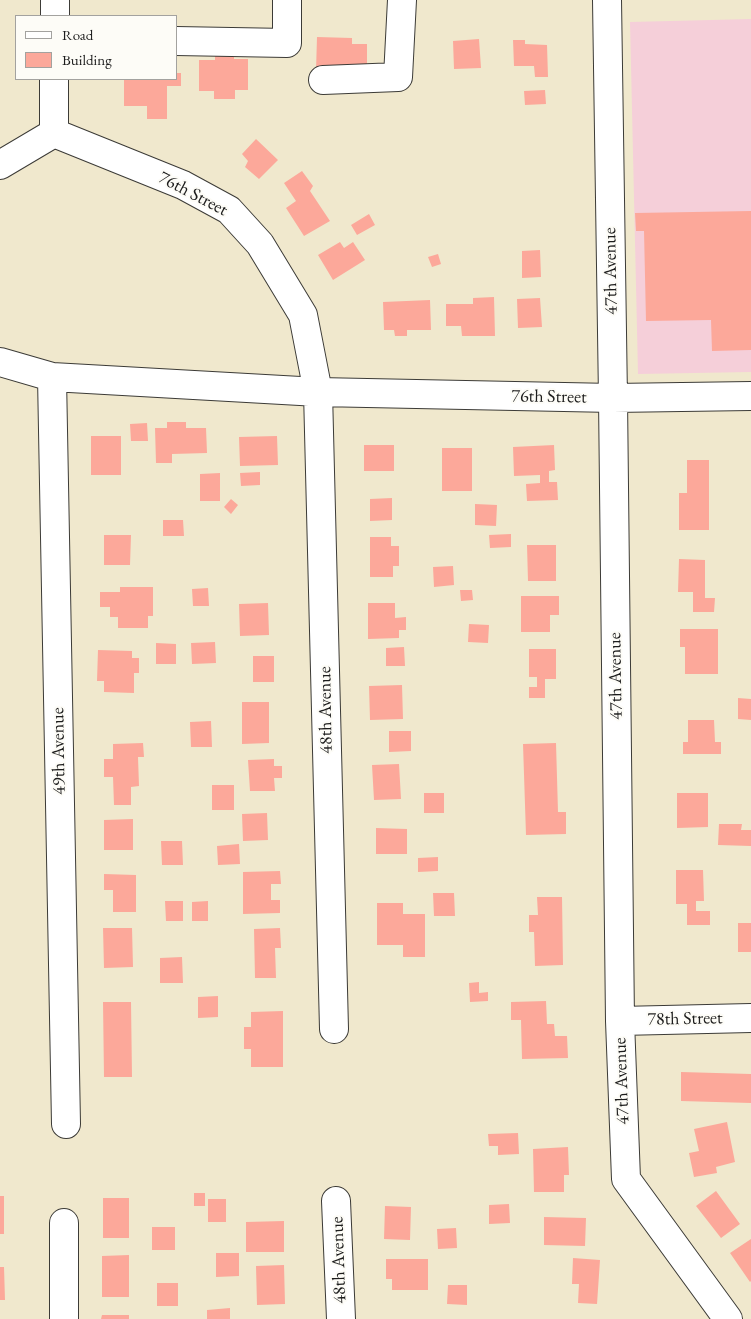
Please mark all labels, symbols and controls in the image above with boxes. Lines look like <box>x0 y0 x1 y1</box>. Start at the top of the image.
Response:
legend <box>15 15 178 80</box>
text: Road <box>62 25 93 44</box>
text: Building <box>62 50 112 69</box>
street label: 76th Street <box>155 167 231 221</box>
street label: 47th Avenue <box>599 227 623 315</box>
street label: 76th Street <box>511 386 587 408</box>
street label: 47th Avenue <box>604 632 628 720</box>
street label: 48th Avenue <box>314 666 338 754</box>
street label: 49th Avenue <box>47 707 71 795</box>
street label: 78th Street <box>647 1008 723 1030</box>
street label: 47th Avenue <box>610 1037 634 1125</box>
street label: 48th Avenue <box>327 1216 351 1304</box>

